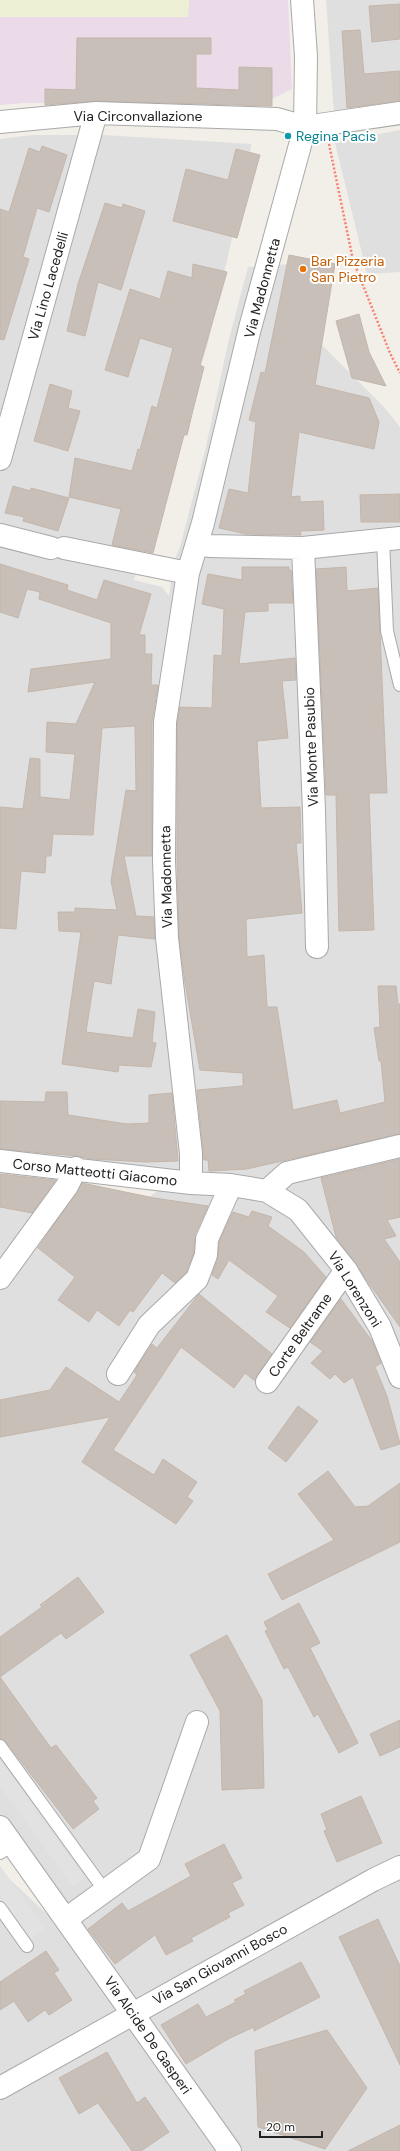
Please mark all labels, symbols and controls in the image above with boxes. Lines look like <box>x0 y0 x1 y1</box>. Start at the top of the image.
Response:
street label: Via Circonvallazione <box>73 107 203 125</box>
place label: Regina Pacis <box>296 127 376 145</box>
marker: Regina Pacis <box>283 131 293 141</box>
street label: Via Lino Lacedelli <box>24 230 72 342</box>
street label: Via Madonnetta <box>240 236 284 340</box>
place label: Bar Pizzeria San Pietro <box>311 252 384 286</box>
marker: Bar Pizzeria San Pietro <box>298 264 308 274</box>
street label: Via Monte Pasubio <box>300 687 322 807</box>
street label: Via Madonnetta <box>156 825 176 929</box>
street label: Corso Matteotti Giacomo <box>12 1154 178 1190</box>
street label: Via Lorenzoni <box>324 1248 386 1330</box>
street label: Corte Beltrame <box>264 1289 336 1381</box>
street label: Via San Giovanni Bosco <box>149 1919 291 2009</box>
street label: Via Alcide De Gasperi <box>100 1972 196 2098</box>
scale bar <box>260 2113 322 2139</box>
text: 20 m <box>266 2119 295 2135</box>

